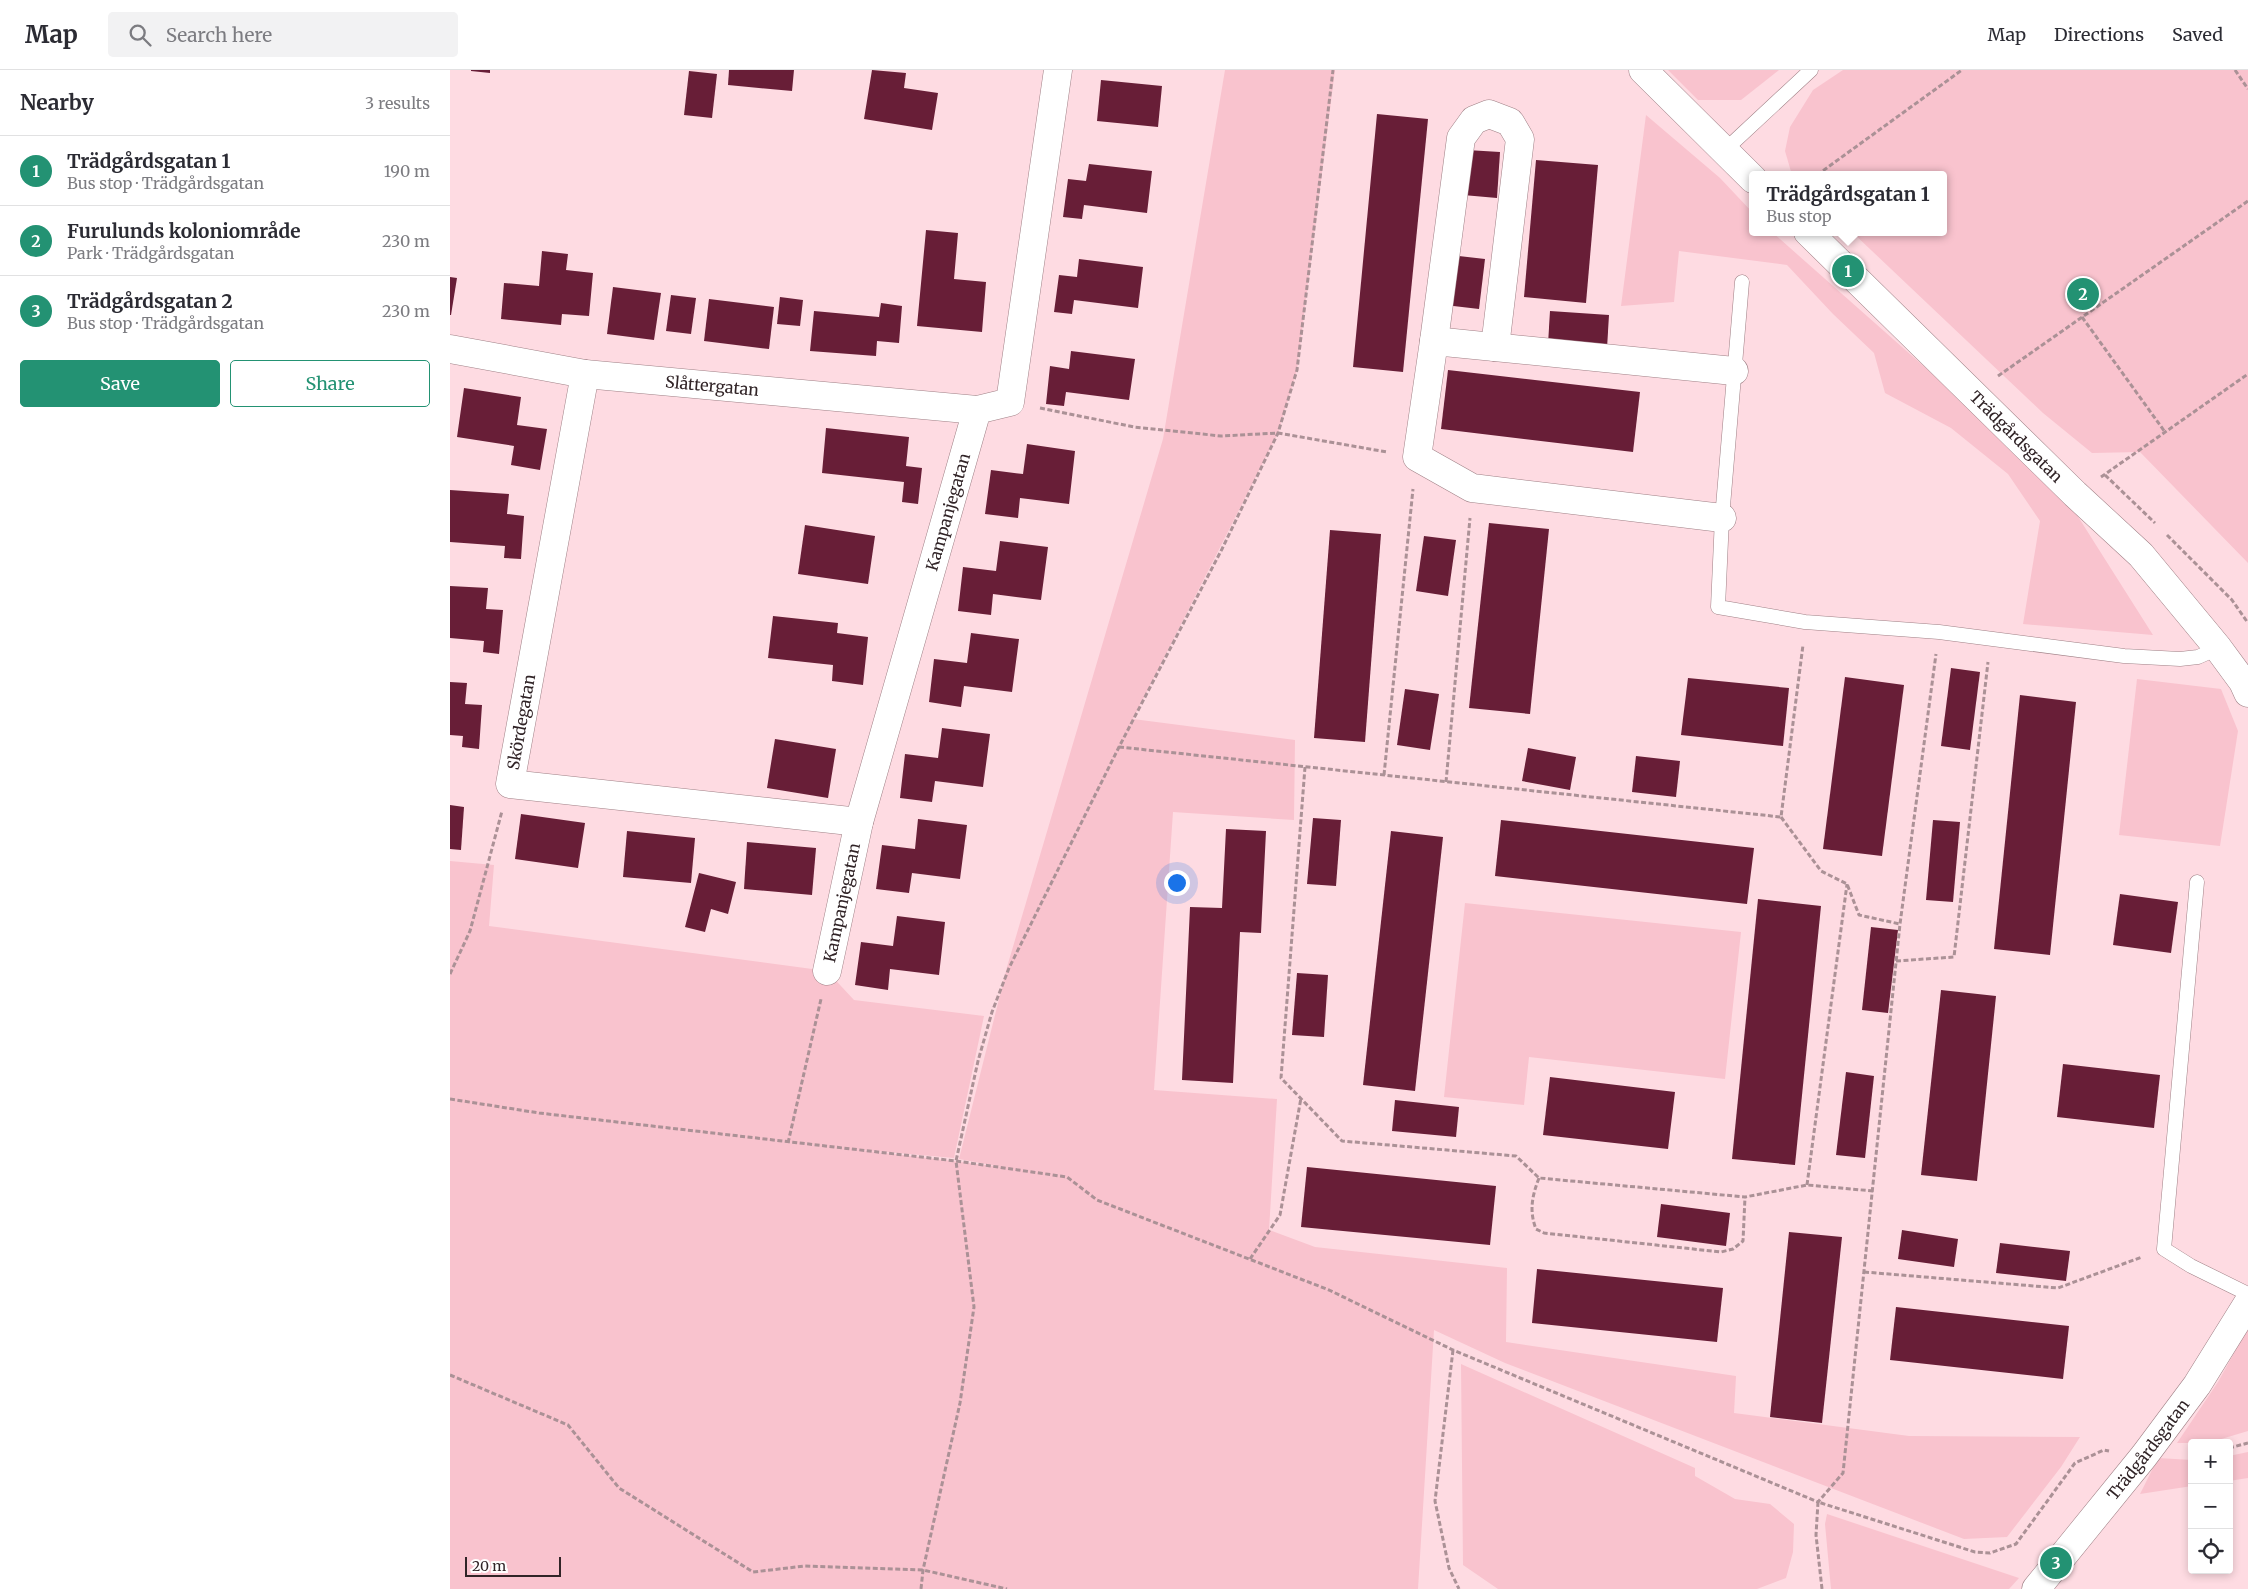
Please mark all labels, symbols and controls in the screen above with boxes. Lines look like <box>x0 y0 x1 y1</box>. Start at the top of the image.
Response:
search box <box>108 12 458 57</box>
text: Map <box>25 19 78 50</box>
icon: search <box>126 21 154 49</box>
text: Search here <box>166 23 272 47</box>
text: Map <box>1988 23 2026 46</box>
text: Directions <box>2054 23 2144 46</box>
text: Saved <box>2172 23 2223 46</box>
text: Nearby <box>20 89 94 116</box>
text: 3 results <box>365 93 430 113</box>
text: Trädgårdsgatan 1 <box>67 149 230 173</box>
text: 1 <box>32 161 40 181</box>
text: 190 m <box>384 161 430 181</box>
popup <box>1749 171 1947 236</box>
text: Bus stop · Trädgårdsgatan <box>67 173 264 193</box>
text: Trädgårdsgatan 1 <box>1766 182 1930 206</box>
text: Bus stop <box>1766 206 1832 226</box>
text: Furulunds koloniområde <box>67 219 300 243</box>
text: 2 <box>31 231 41 251</box>
text: 230 m <box>382 231 430 251</box>
text: Park · Trädgårdsgatan <box>67 243 234 263</box>
pin: 1 <box>1832 252 1864 290</box>
pin: 2 <box>2067 275 2099 313</box>
text: Trädgårdsgatan 2 <box>67 289 233 313</box>
text: 3 <box>31 301 41 321</box>
text: 230 m <box>382 301 430 321</box>
text: Bus stop · Trädgårdsgatan <box>67 313 264 333</box>
button: Save <box>20 360 220 407</box>
button: Share <box>230 360 430 407</box>
street label: Slåttergatan <box>664 371 760 400</box>
street label: Trädgårdsgatan <box>1966 387 2067 487</box>
street label: Kampanjegatan <box>921 450 974 573</box>
street label: Skördegatan <box>503 672 539 771</box>
street label: Kampanjegatan <box>819 841 864 964</box>
your location <box>1164 870 1190 896</box>
street label: Trädgårdsgatan <box>2102 1395 2193 1504</box>
map controls <box>2188 1439 2233 1574</box>
button: + <box>2188 1439 2233 1484</box>
button: − <box>2188 1484 2233 1529</box>
button: locate <box>2188 1529 2233 1574</box>
pin: 3 <box>2040 1544 2072 1582</box>
scale bar <box>465 1554 561 1577</box>
text: 20 m <box>472 1557 506 1575</box>

